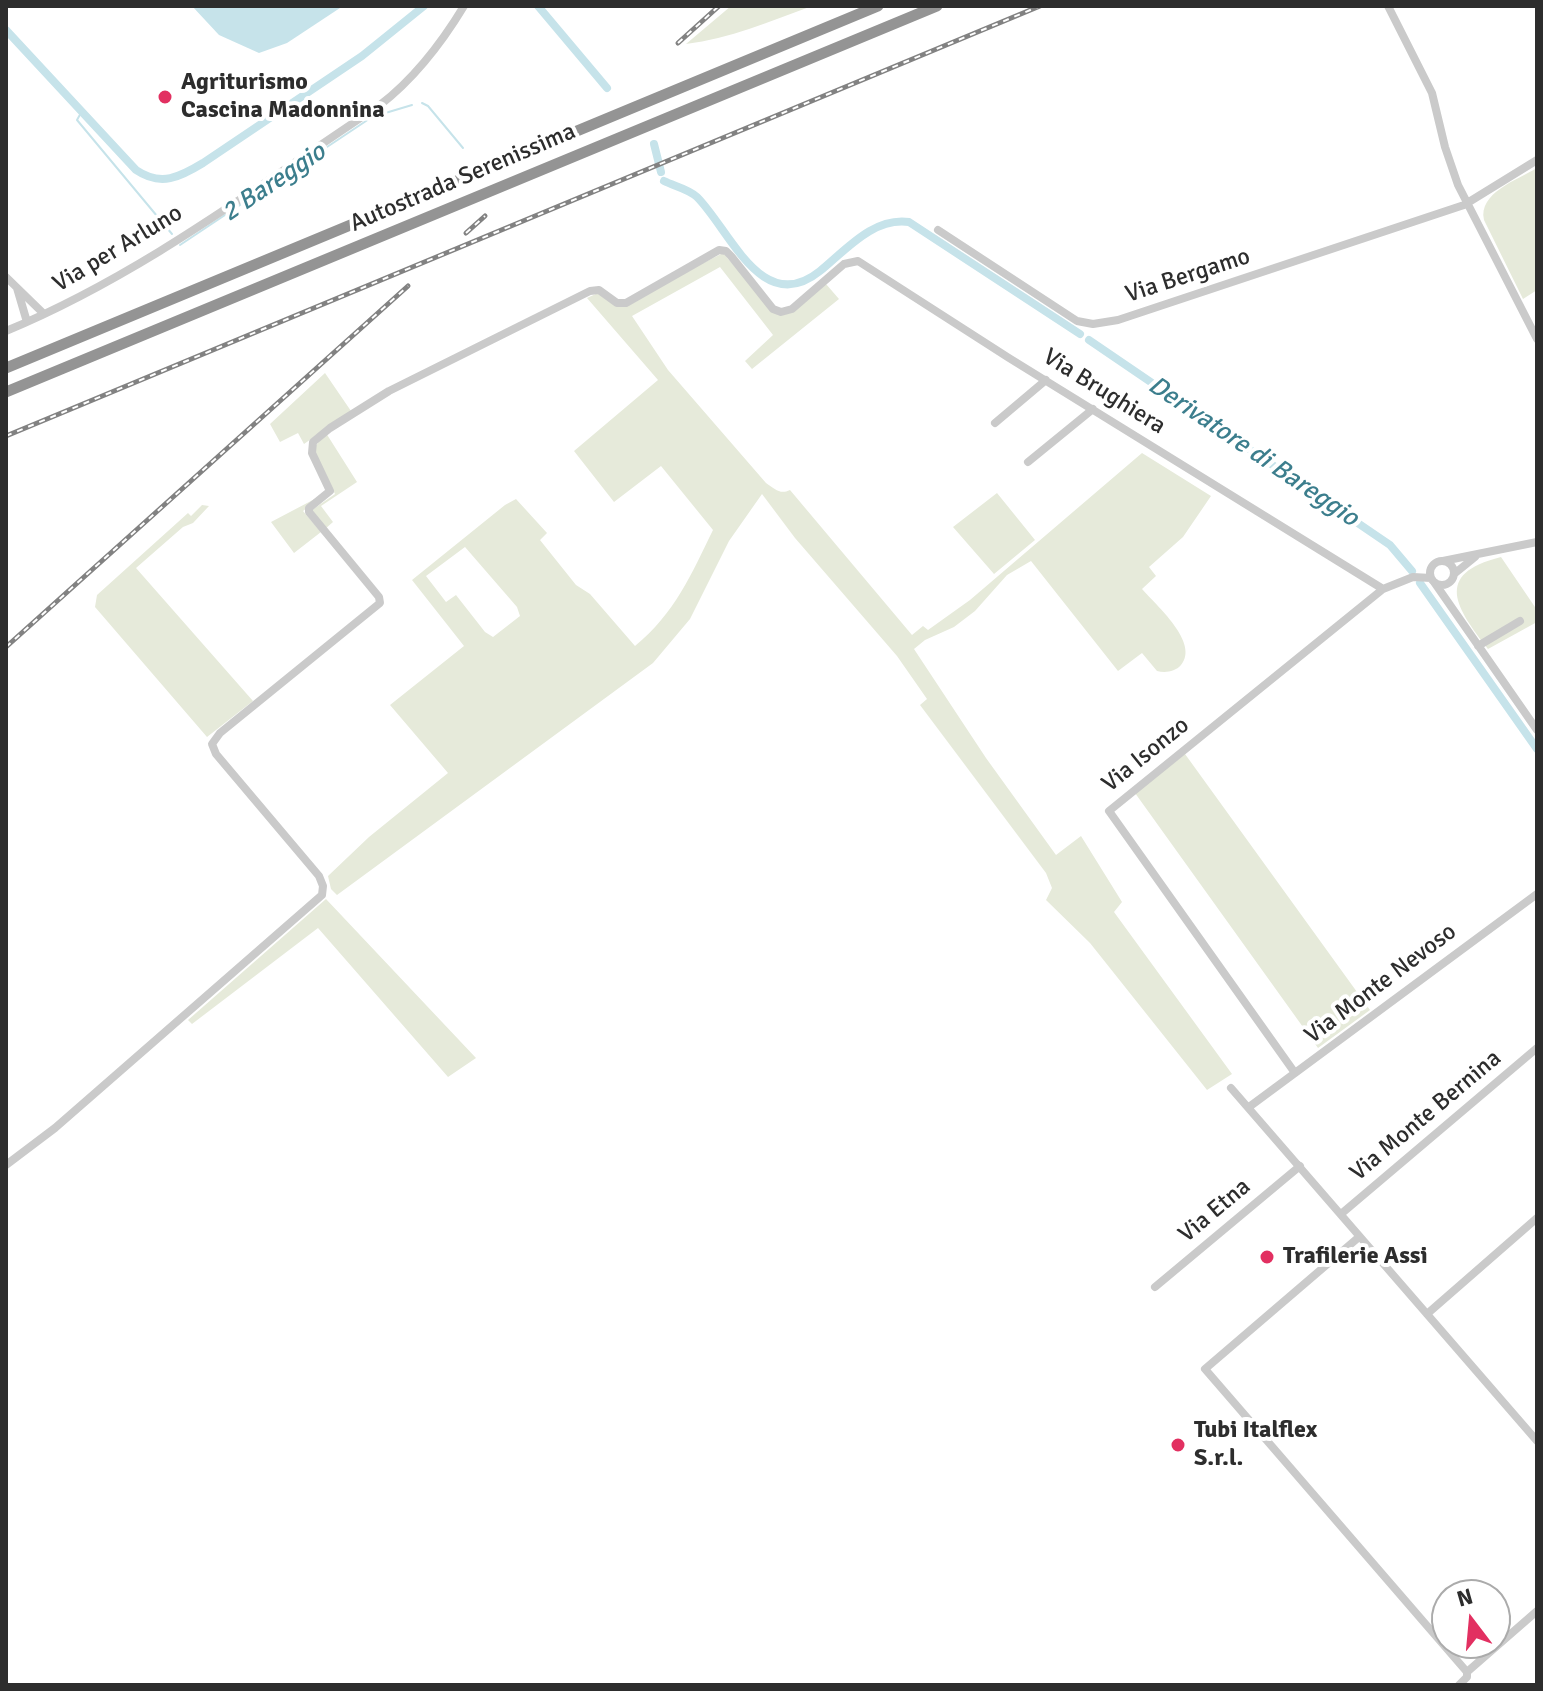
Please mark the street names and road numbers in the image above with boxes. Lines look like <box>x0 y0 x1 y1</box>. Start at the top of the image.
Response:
street label: Autostrada Serenissima <box>346 117 580 239</box>
street label: Via per Arluno <box>48 199 188 299</box>
street label: Via Bergamo <box>1122 242 1254 310</box>
street label: Via Brughiera <box>1037 343 1171 441</box>
street label: Via Isonzo <box>1097 711 1195 799</box>
street label: Via Monte Nevoso <box>1300 918 1462 1050</box>
street label: Via Monte Bernina <box>1345 1044 1507 1188</box>
street label: Via Etna <box>1173 1173 1257 1249</box>

